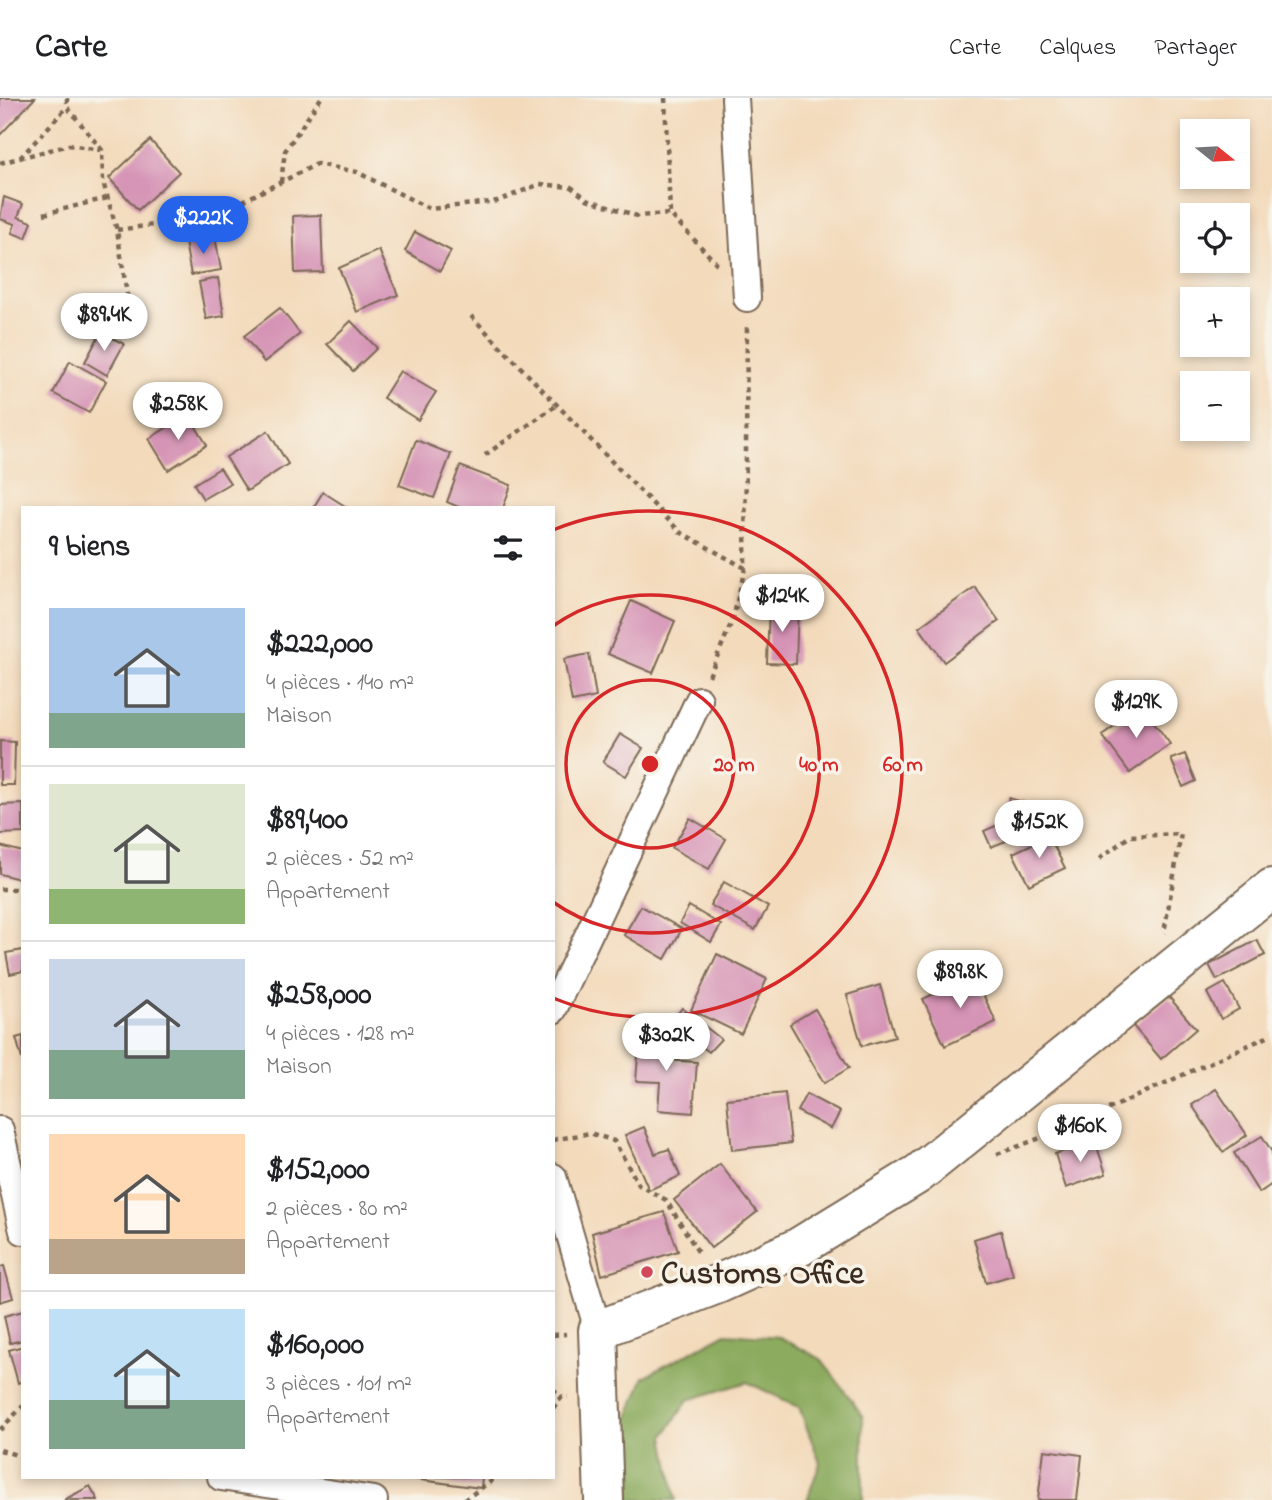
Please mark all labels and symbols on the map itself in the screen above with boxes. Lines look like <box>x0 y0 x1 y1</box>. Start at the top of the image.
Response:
north arrow <box>1180 119 1250 189</box>
pin: $222K <box>154 197 252 256</box>
pin: $89.4K <box>47 294 161 353</box>
pin: $258K <box>129 382 227 442</box>
pin: $124K <box>733 574 831 634</box>
pin: $129K <box>1087 680 1185 740</box>
text: 20 m <box>712 751 755 781</box>
text: 40 m <box>799 751 839 781</box>
text: 60 m <box>883 751 923 781</box>
centre of rings <box>638 752 662 776</box>
pin: $152K <box>990 800 1088 860</box>
pin: $89.8K <box>903 950 1017 1010</box>
pin: $302K <box>617 1014 715 1073</box>
pin: $160K <box>1031 1104 1129 1164</box>
place label: Customs Office <box>661 1252 865 1299</box>
marker: Customs Office <box>639 1264 655 1280</box>

